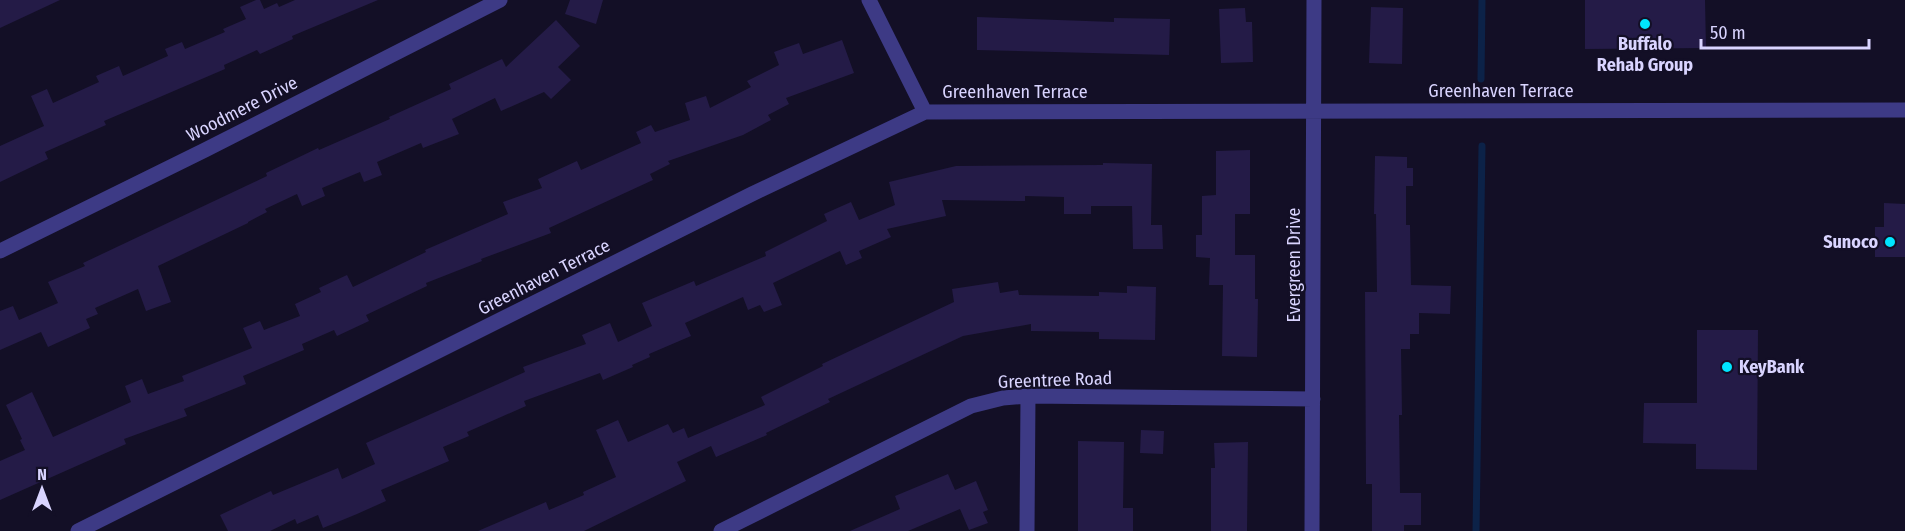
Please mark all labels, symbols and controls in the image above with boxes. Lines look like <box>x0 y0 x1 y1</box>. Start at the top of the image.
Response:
scale bar <box>1701 12 1869 50</box>
marker: Buffalo Rehab Group <box>1638 17 1652 31</box>
text: 50 m <box>1710 22 1746 44</box>
place label: Buffalo Rehab Group <box>1597 33 1693 76</box>
street label: Woodmere Drive <box>183 72 301 146</box>
street label: Greenhaven Terrace <box>1428 80 1574 102</box>
street label: Greenhaven Terrace <box>942 81 1088 103</box>
street label: Evergreen Drive <box>1283 208 1305 322</box>
place label: Sunoco <box>1823 231 1878 253</box>
street label: Greenhaven Terrace <box>474 234 614 320</box>
marker: Sunoco <box>1883 235 1897 249</box>
place label: KeyBank <box>1739 356 1805 378</box>
marker: KeyBank <box>1720 360 1734 374</box>
street label: Greentree Road <box>997 367 1113 393</box>
north arrow <box>12 459 72 519</box>
text: N <box>37 465 47 484</box>

